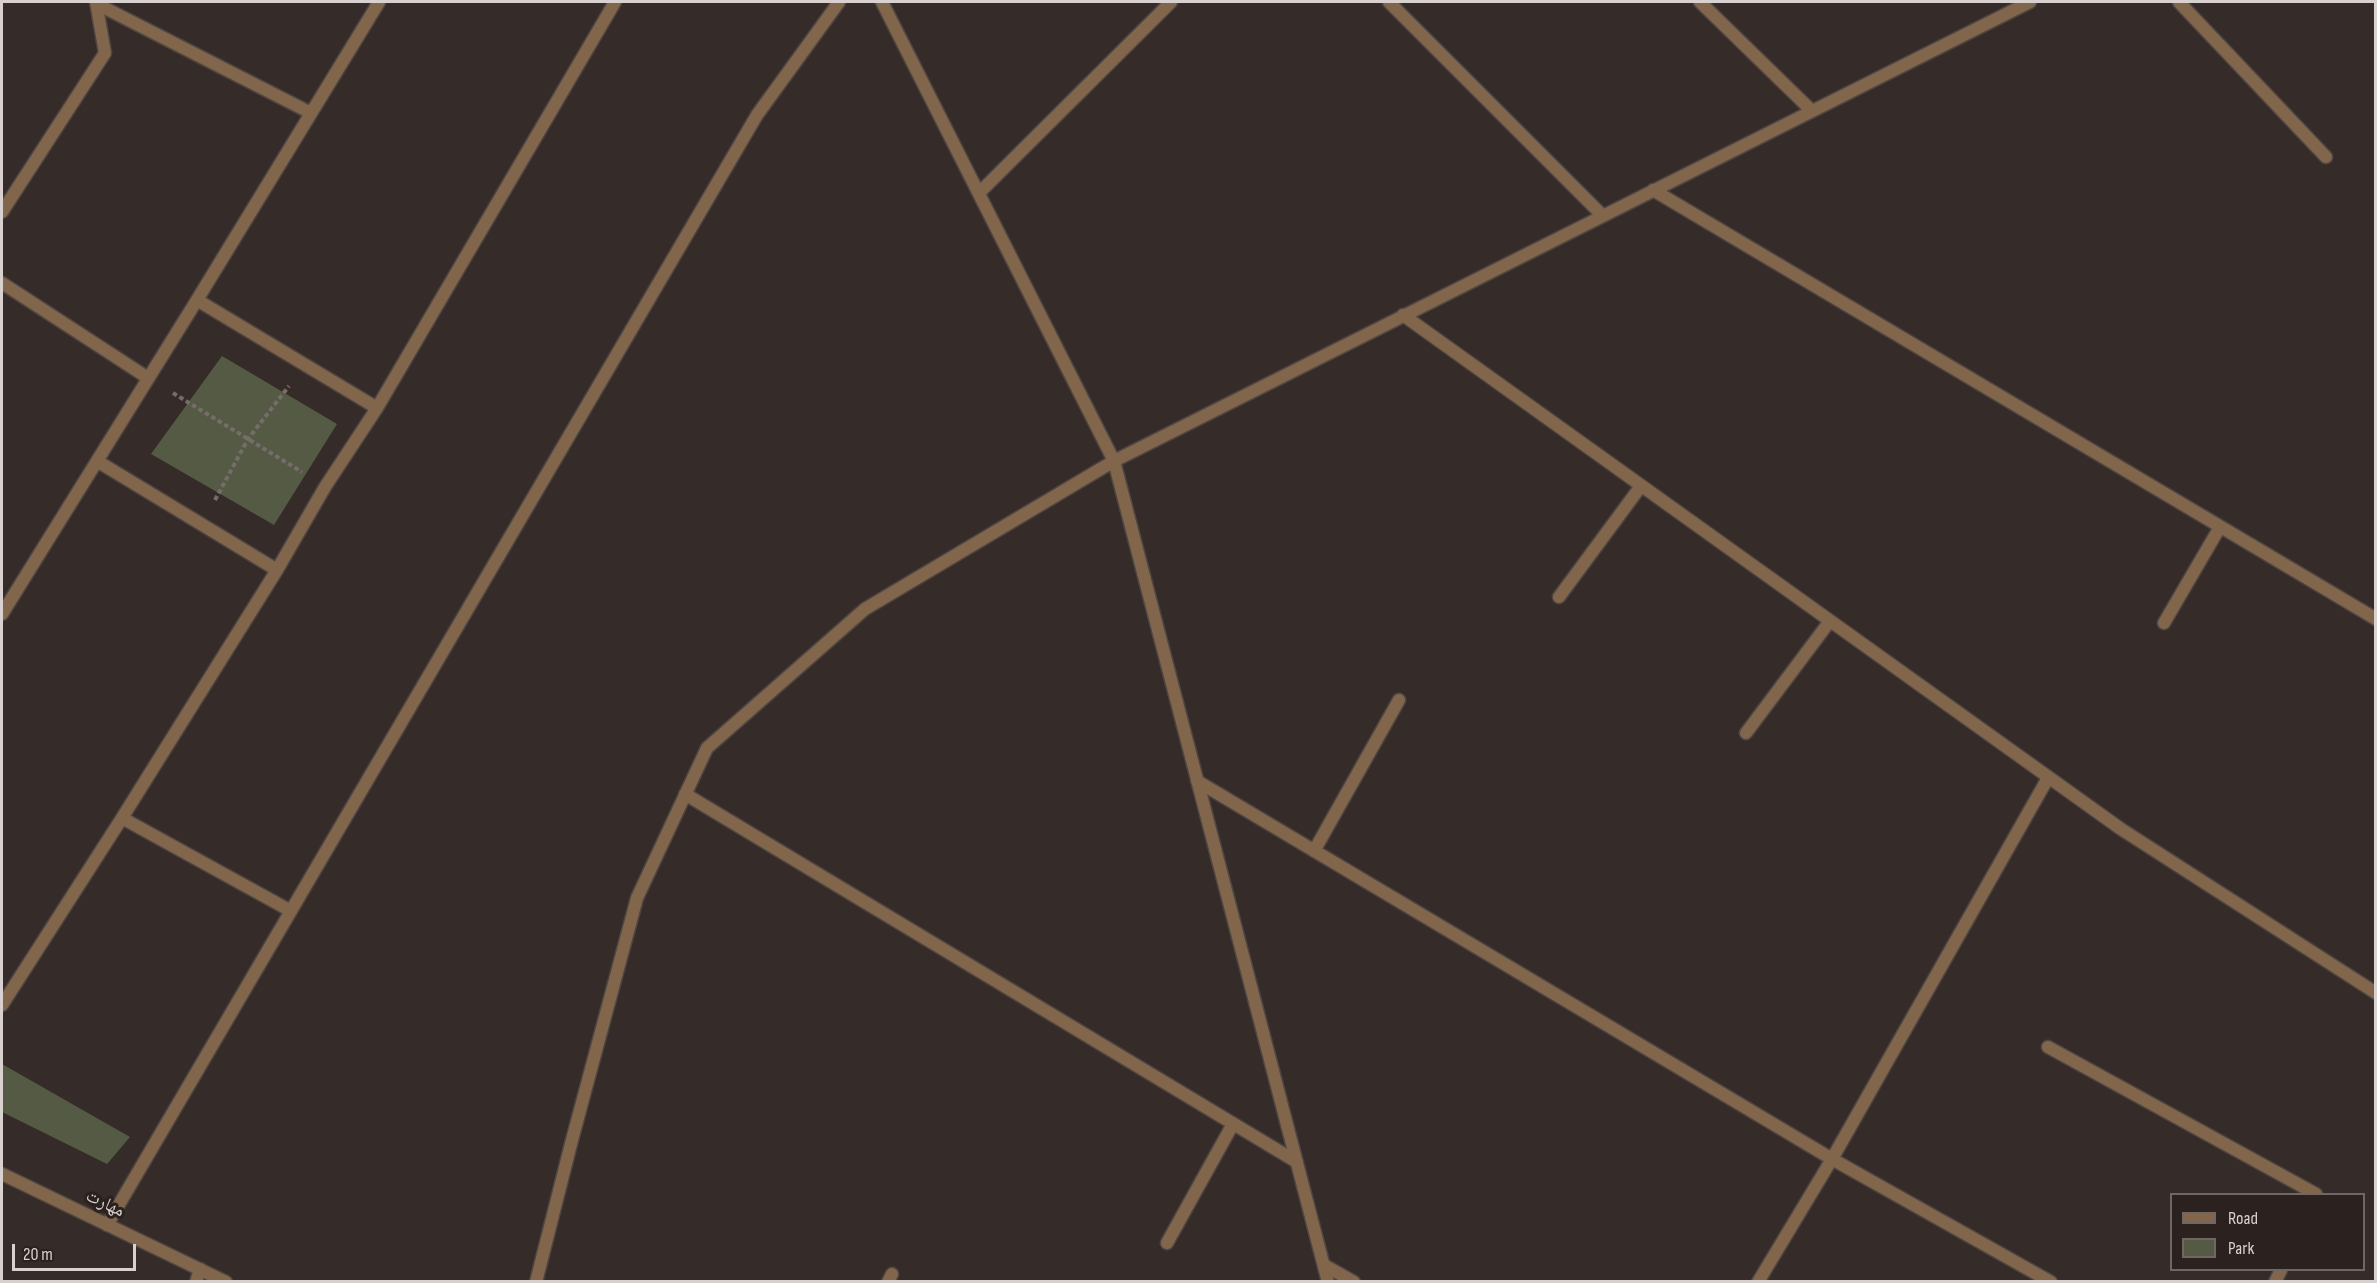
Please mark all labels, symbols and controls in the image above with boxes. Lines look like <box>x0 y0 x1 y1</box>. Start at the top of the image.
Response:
street label: مهارت <box>82 1185 128 1223</box>
legend <box>2170 1193 2365 1271</box>
text: Road <box>2228 1208 2258 1229</box>
scale bar <box>15 1232 140 1270</box>
text: Park <box>2228 1238 2254 1259</box>
text: 20 m <box>23 1244 53 1265</box>

